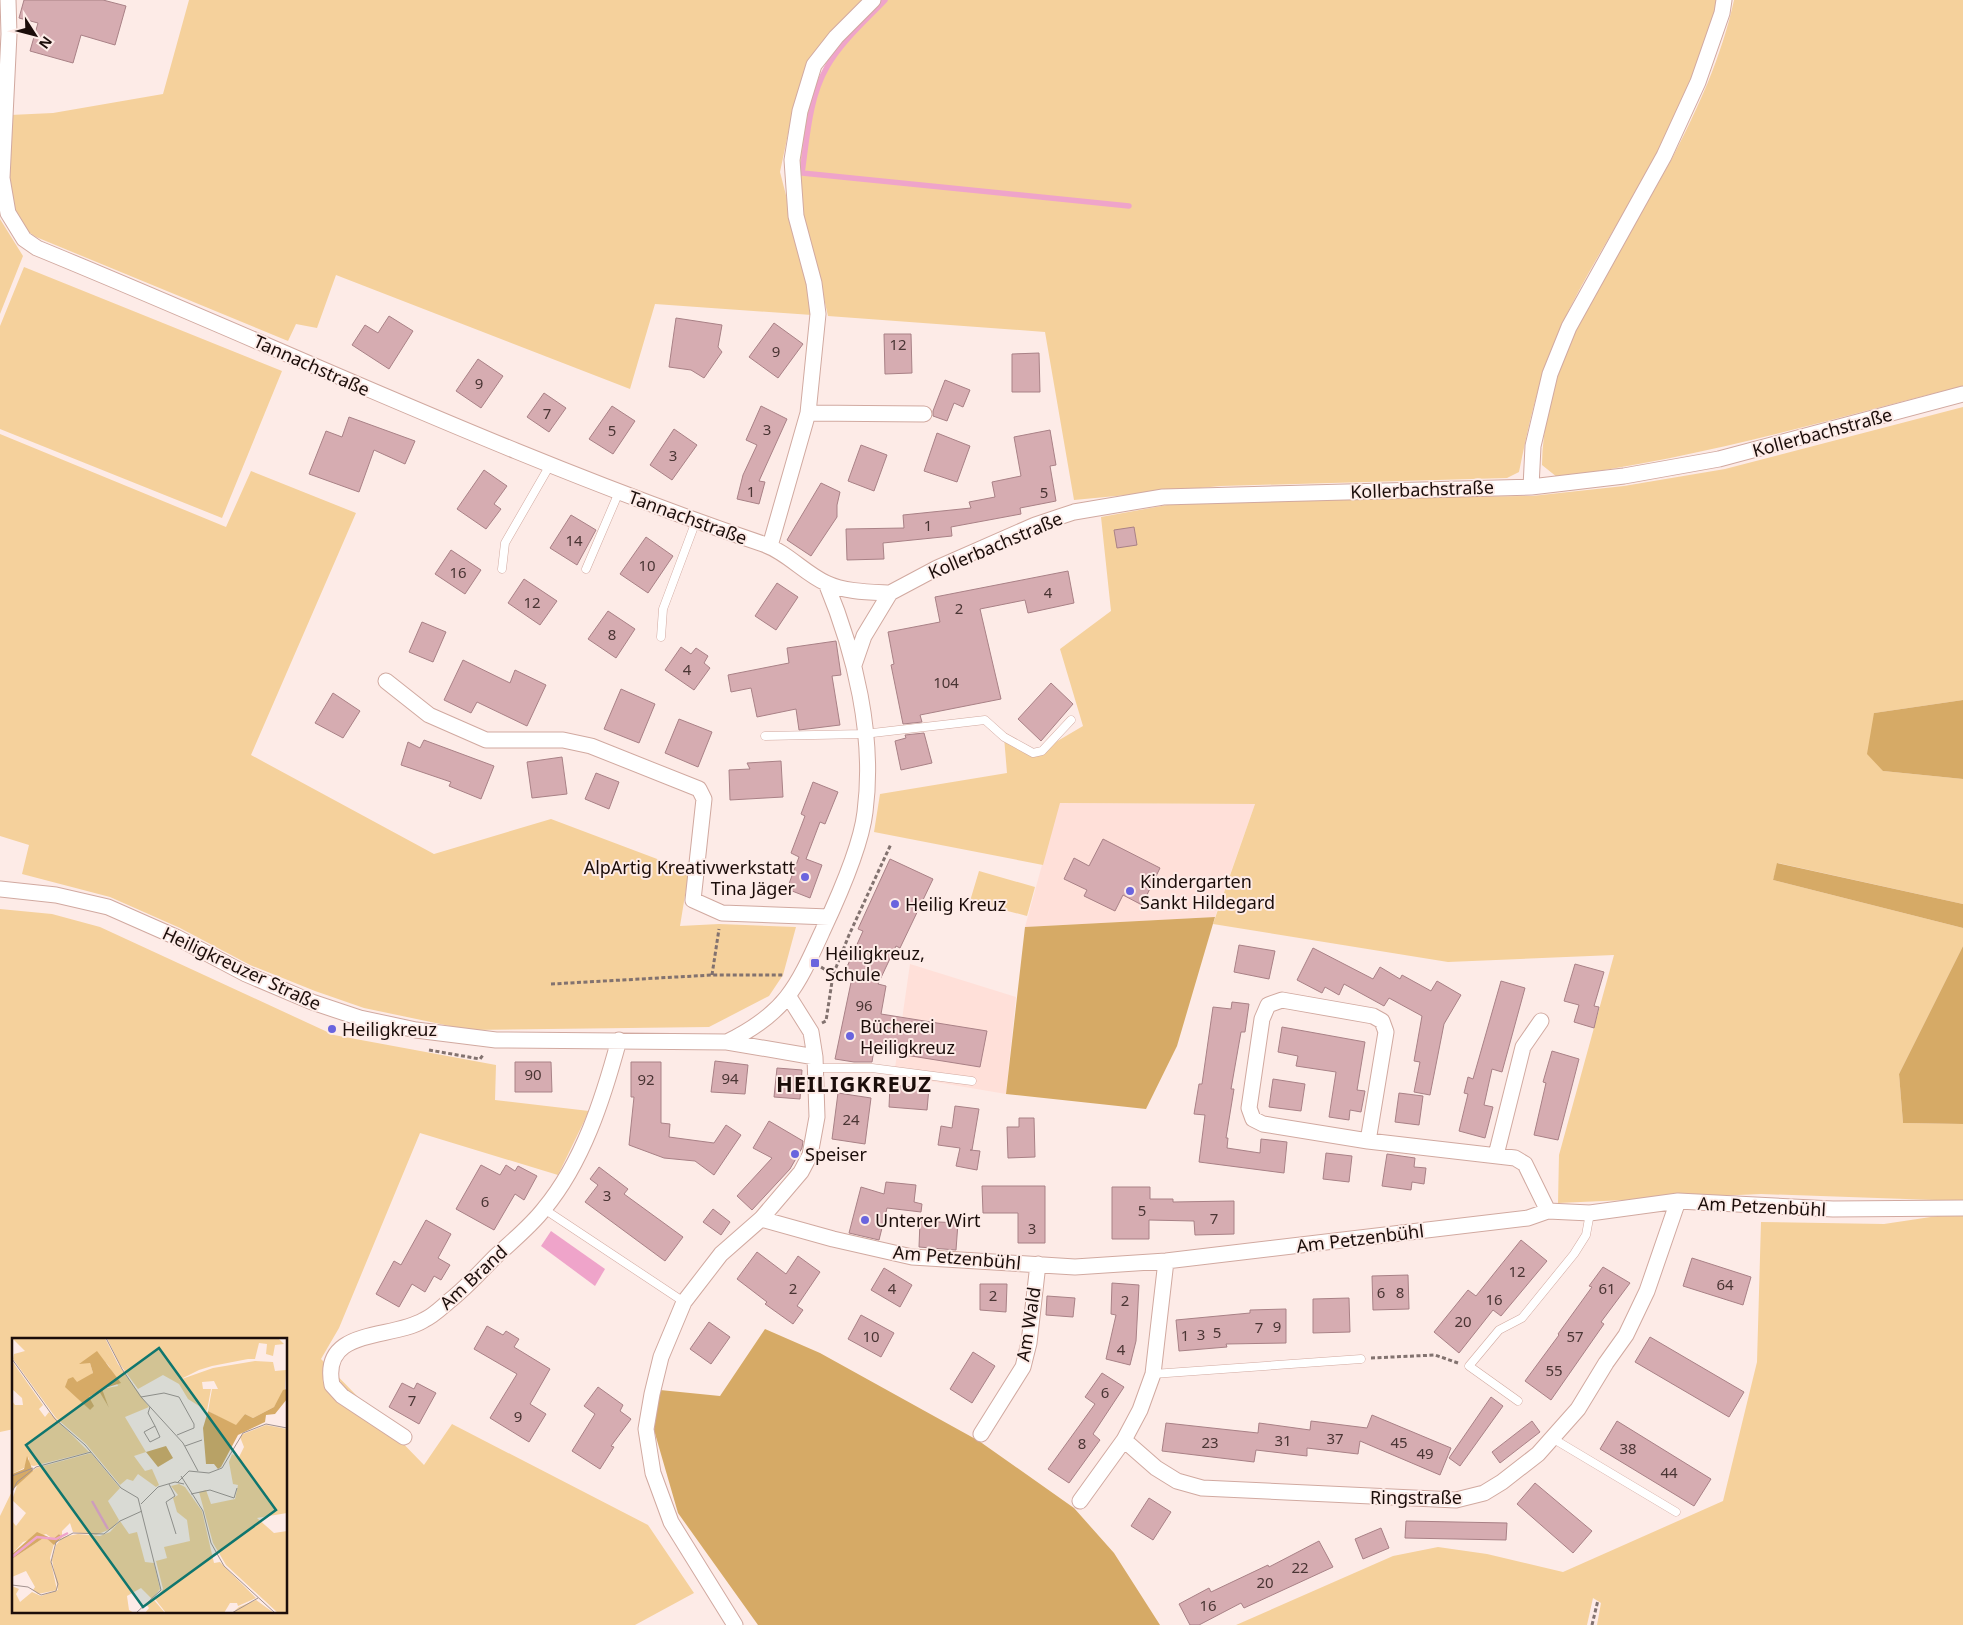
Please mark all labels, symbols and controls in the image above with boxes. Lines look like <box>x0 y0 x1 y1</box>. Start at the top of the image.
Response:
north arrow <box>10 10 60 60</box>
text: N <box>35 33 57 53</box>
street label: Tannachstraße <box>250 329 374 401</box>
house number: 12 <box>889 334 907 354</box>
house number: 9 <box>772 341 780 361</box>
house number: 9 <box>475 373 483 393</box>
street label: Kollerbachstraße <box>1750 402 1894 462</box>
house number: 7 <box>543 403 551 423</box>
house number: 3 <box>763 419 771 439</box>
house number: 5 <box>608 420 616 440</box>
house number: 3 <box>669 445 677 465</box>
street label: Kollerbachstraße <box>1350 475 1494 503</box>
house number: 1 <box>747 481 755 501</box>
house number: 5 <box>1040 482 1048 502</box>
street label: Tannachstraße <box>625 484 751 550</box>
street label: Kollerbachstraße <box>924 506 1066 584</box>
house number: 1 <box>924 515 932 535</box>
house number: 14 <box>565 530 583 550</box>
house number: 10 <box>638 555 656 575</box>
house number: 16 <box>449 562 467 582</box>
house number: 4 <box>1044 582 1053 602</box>
house number: 12 <box>523 592 541 612</box>
house number: 2 <box>955 598 963 618</box>
house number: 8 <box>608 624 616 644</box>
house number: 4 <box>683 659 692 679</box>
house number: 104 <box>933 672 959 692</box>
place label: AlpArtig Kreativwerkstatt Tina Jäger <box>584 855 796 900</box>
place label: Kindergarten Sankt Hildegard <box>1140 869 1275 914</box>
marker: AlpArtig Kreativwerkstatt Tina Jäger <box>799 871 811 883</box>
marker: Kindergarten Sankt Hildegard <box>1124 885 1136 897</box>
place label: Heilig Kreuz <box>905 892 1006 916</box>
marker: Heilig Kreuz <box>889 898 901 910</box>
street label: Heiligkreuzer Straße <box>159 921 325 1015</box>
place label: Heiligkreuz, Schule <box>825 941 925 986</box>
marker: Heiligkreuz, Schule <box>809 957 821 969</box>
house number: 96 <box>855 995 873 1015</box>
place label: Bücherei Heiligkreuz <box>860 1014 955 1059</box>
place label: Heiligkreuz <box>342 1017 437 1041</box>
marker: Heiligkreuz <box>326 1023 338 1035</box>
marker: Bücherei Heiligkreuz <box>844 1030 856 1042</box>
house number: 90 <box>524 1064 542 1084</box>
house number: 94 <box>721 1068 739 1088</box>
district label: HEILIGKREUZ <box>776 1068 932 1098</box>
house number: 92 <box>637 1069 655 1089</box>
house number: 24 <box>842 1109 860 1129</box>
place label: Speiser <box>805 1142 868 1166</box>
marker: Speiser <box>789 1148 801 1160</box>
house number: 3 <box>603 1185 611 1205</box>
house number: 6 <box>481 1191 489 1211</box>
street label: Am Petzenbühl <box>1697 1191 1827 1221</box>
house number: 5 <box>1138 1200 1146 1220</box>
place label: Unterer Wirt <box>875 1208 981 1232</box>
house number: 7 <box>1210 1208 1218 1228</box>
marker: Unterer Wirt <box>859 1214 871 1226</box>
house number: 3 <box>1028 1218 1036 1238</box>
street label: Am Petzenbühl <box>1295 1218 1425 1258</box>
street label: Am Petzenbühl <box>892 1239 1022 1275</box>
street label: Am Brand <box>434 1240 512 1314</box>
house number: 12 <box>1508 1261 1526 1281</box>
house number: 64 <box>1716 1274 1734 1294</box>
house number: 2 <box>789 1278 797 1298</box>
house number: 4 <box>888 1278 897 1298</box>
house number: 61 <box>1598 1278 1616 1298</box>
house number: 6 <box>1377 1282 1385 1302</box>
house number: 8 <box>1396 1282 1404 1302</box>
house number: 2 <box>989 1285 997 1305</box>
street label: Am Wald <box>1010 1285 1046 1363</box>
house number: 16 <box>1485 1289 1503 1309</box>
house number: 2 <box>1121 1290 1129 1310</box>
house number: 20 <box>1454 1311 1472 1331</box>
house number: 9 <box>1273 1316 1281 1336</box>
house number: 7 <box>1255 1317 1263 1337</box>
house number: 5 <box>1213 1322 1221 1342</box>
house number: 3 <box>1197 1324 1205 1344</box>
house number: 1 <box>1181 1325 1189 1345</box>
house number: 10 <box>862 1326 880 1346</box>
house number: 57 <box>1566 1326 1584 1346</box>
inset map <box>12 1338 288 1612</box>
house number: 4 <box>1117 1339 1126 1359</box>
house number: 55 <box>1545 1360 1563 1380</box>
house number: 6 <box>1101 1382 1109 1402</box>
house number: 7 <box>408 1390 416 1410</box>
house number: 9 <box>514 1406 522 1426</box>
house number: 37 <box>1326 1428 1344 1448</box>
house number: 31 <box>1274 1430 1292 1450</box>
house number: 23 <box>1201 1432 1219 1452</box>
house number: 45 <box>1390 1432 1408 1452</box>
house number: 8 <box>1078 1433 1086 1453</box>
house number: 38 <box>1619 1438 1637 1458</box>
house number: 49 <box>1416 1443 1434 1463</box>
house number: 44 <box>1660 1462 1678 1482</box>
street label: Ringstraße <box>1370 1485 1462 1509</box>
house number: 22 <box>1291 1557 1309 1577</box>
house number: 20 <box>1256 1572 1274 1592</box>
house number: 16 <box>1199 1595 1217 1615</box>

